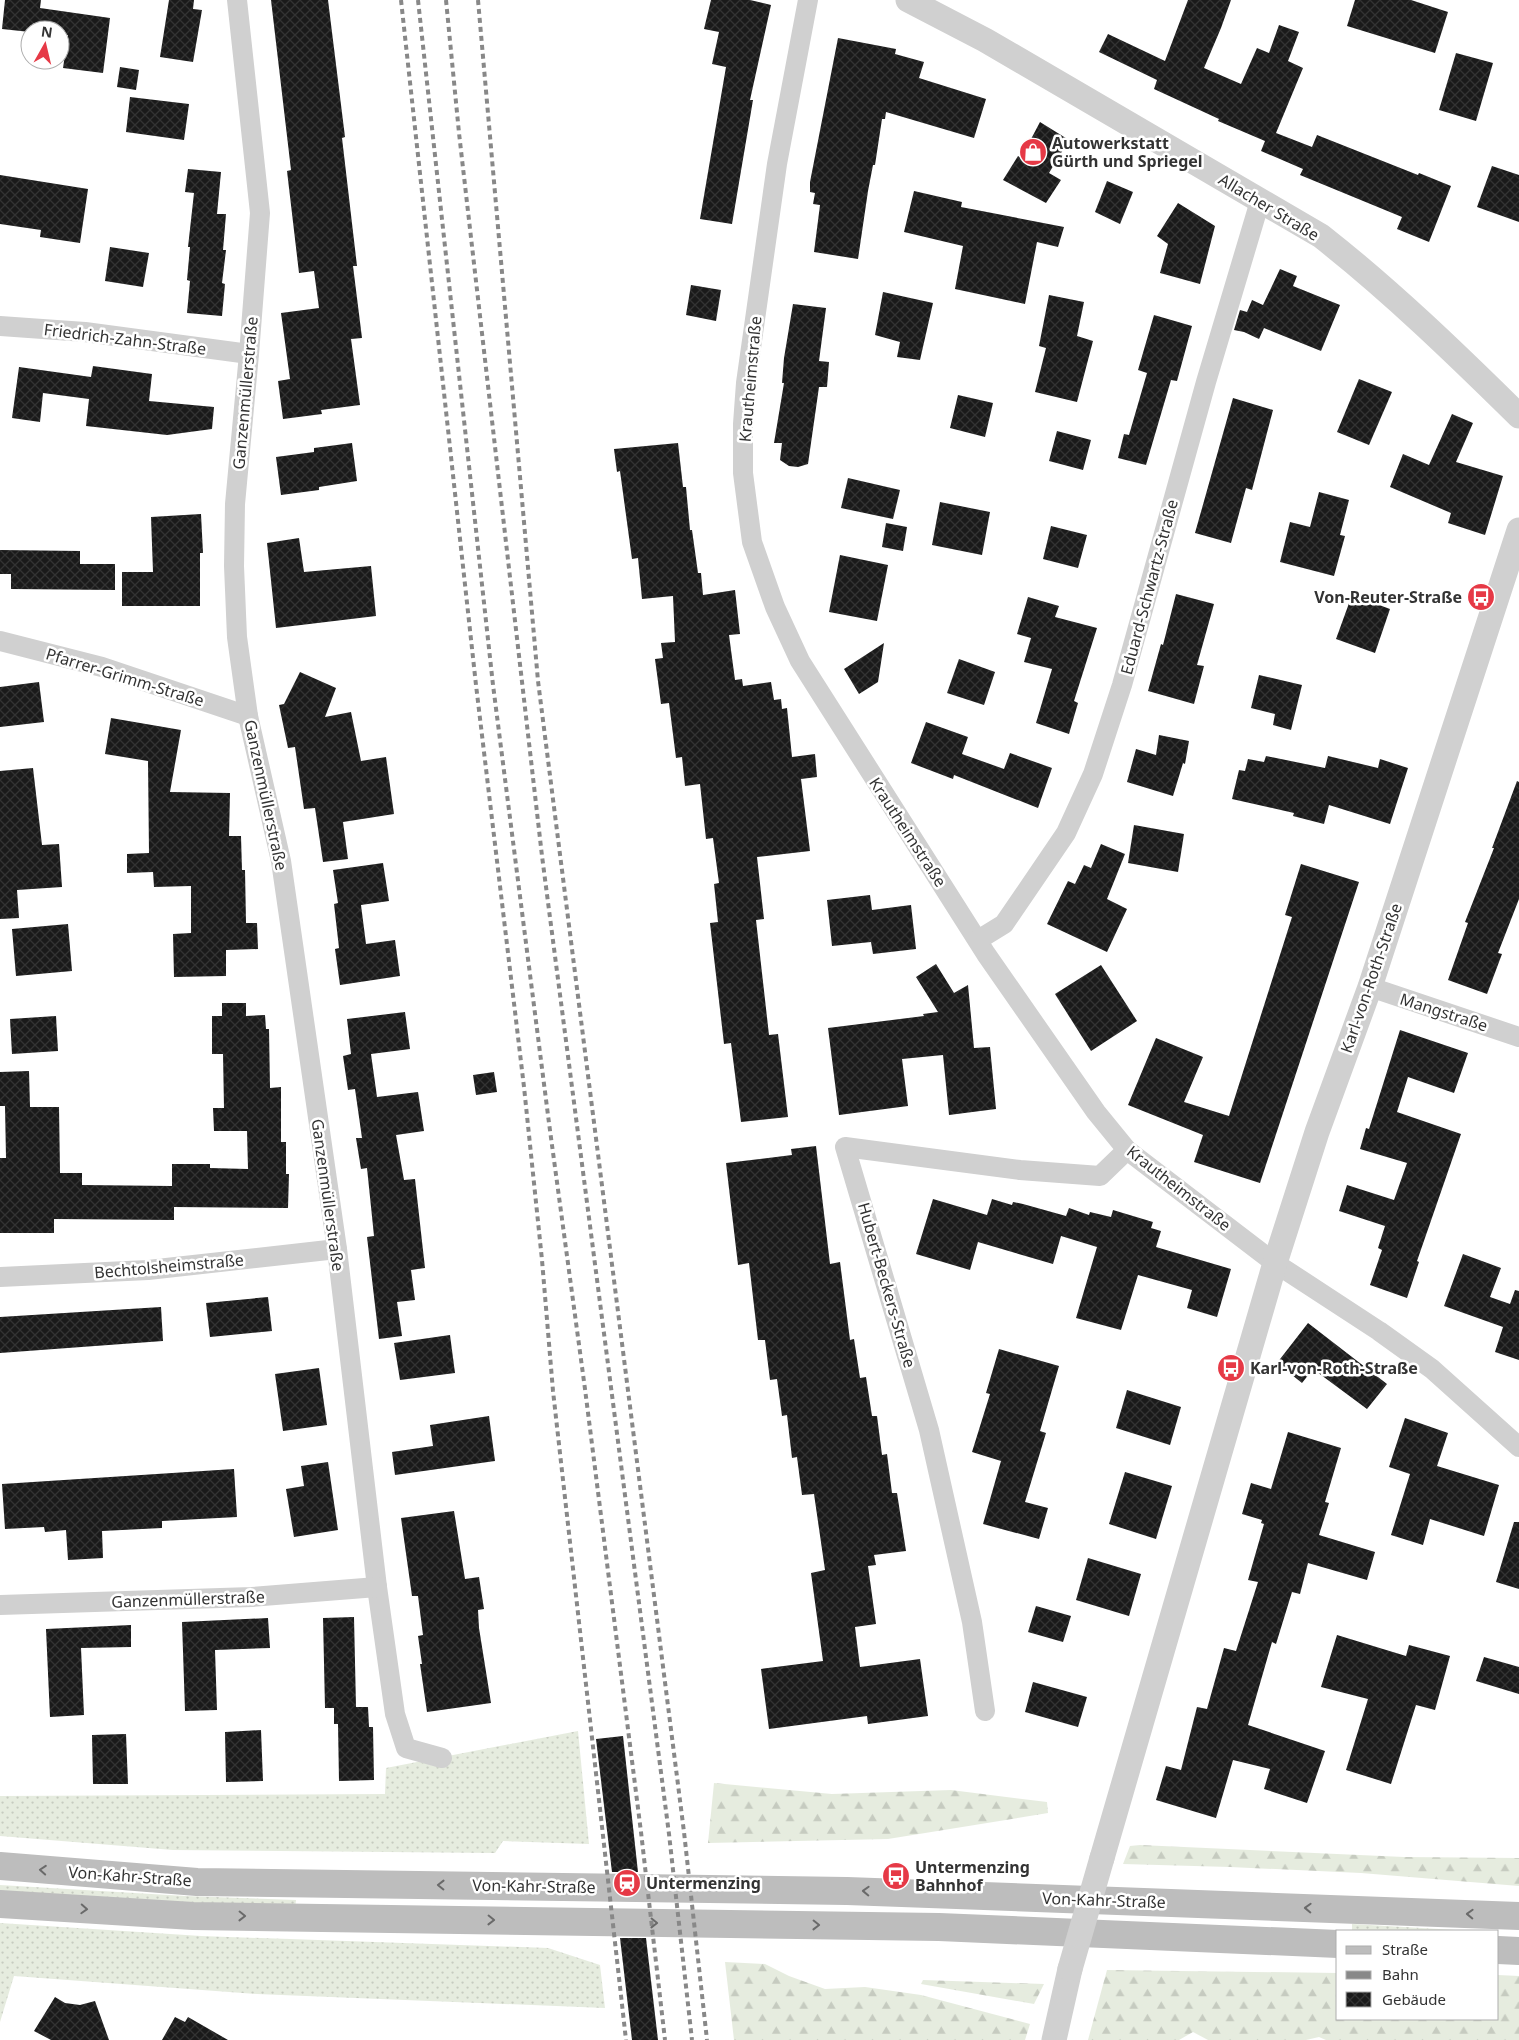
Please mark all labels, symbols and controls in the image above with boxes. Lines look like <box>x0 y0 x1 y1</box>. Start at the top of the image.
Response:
north arrow <box>20 20 70 70</box>
text: N <box>40 21 54 42</box>
place label: Autowerkstatt Gürth und Spriegel <box>1052 132 1203 172</box>
shop icon: Autowerkstatt Gürth und Spriegel <box>1018 137 1048 167</box>
street label: Allacher Straße <box>1215 168 1323 246</box>
street label: Krautheimstraße <box>734 315 766 443</box>
street label: Ganzenmüllerstraße <box>227 316 263 470</box>
street label: Friedrich-Zahn-Straße <box>43 318 207 360</box>
street label: Eduard-Schwartz-Straße <box>1115 497 1183 677</box>
bus stop icon: Von-Reuter-Straße <box>1466 582 1496 612</box>
place label: Von-Reuter-Straße <box>1314 586 1462 608</box>
street label: Pfarrer-Grimm-Straße <box>43 642 207 712</box>
street label: Ganzenmüllerstraße <box>239 718 293 872</box>
street label: Krautheimstraße <box>864 773 952 891</box>
street label: Karl-von-Roth-Straße <box>1335 900 1407 1056</box>
street label: Mangstraße <box>1397 987 1491 1037</box>
street label: Ganzenmüllerstraße <box>306 1117 350 1273</box>
street label: Krautheimstraße <box>1122 1140 1236 1236</box>
street label: Hubert-Beckers-Straße <box>853 1200 921 1370</box>
street label: Bechtolsheimstraße <box>93 1249 245 1283</box>
bus stop icon: Karl-von-Roth-Straße <box>1216 1353 1246 1383</box>
place label: Karl-von-Roth-Straße <box>1250 1357 1418 1379</box>
street label: Ganzenmüllerstraße <box>111 1585 265 1613</box>
place label: Untermenzing Bahnhof <box>915 1856 1030 1896</box>
street label: Von-Kahr-Straße <box>68 1861 192 1891</box>
bus stop icon: Untermenzing Bahnhof <box>881 1861 911 1891</box>
one-way arrow <box>39 1864 47 1875</box>
station icon: Untermenzing <box>612 1868 642 1898</box>
place label: Untermenzing <box>646 1872 761 1894</box>
street label: Von-Kahr-Straße <box>472 1874 596 1898</box>
one-way arrow <box>437 1880 444 1890</box>
one-way arrow <box>861 1886 869 1897</box>
street label: Von-Kahr-Straße <box>1042 1887 1166 1913</box>
one-way arrow <box>1304 1903 1312 1913</box>
one-way arrow <box>80 1904 88 1915</box>
one-way arrow <box>1466 1909 1474 1920</box>
one-way arrow <box>238 1911 246 1921</box>
one-way arrow <box>488 1915 496 1925</box>
one-way arrow <box>650 1918 658 1928</box>
one-way arrow <box>813 1920 821 1930</box>
legend <box>1336 1930 1499 2020</box>
text: Straße <box>1382 1939 1428 1959</box>
text: Bahn <box>1382 1964 1419 1984</box>
text: Gebäude <box>1382 1989 1446 2009</box>

